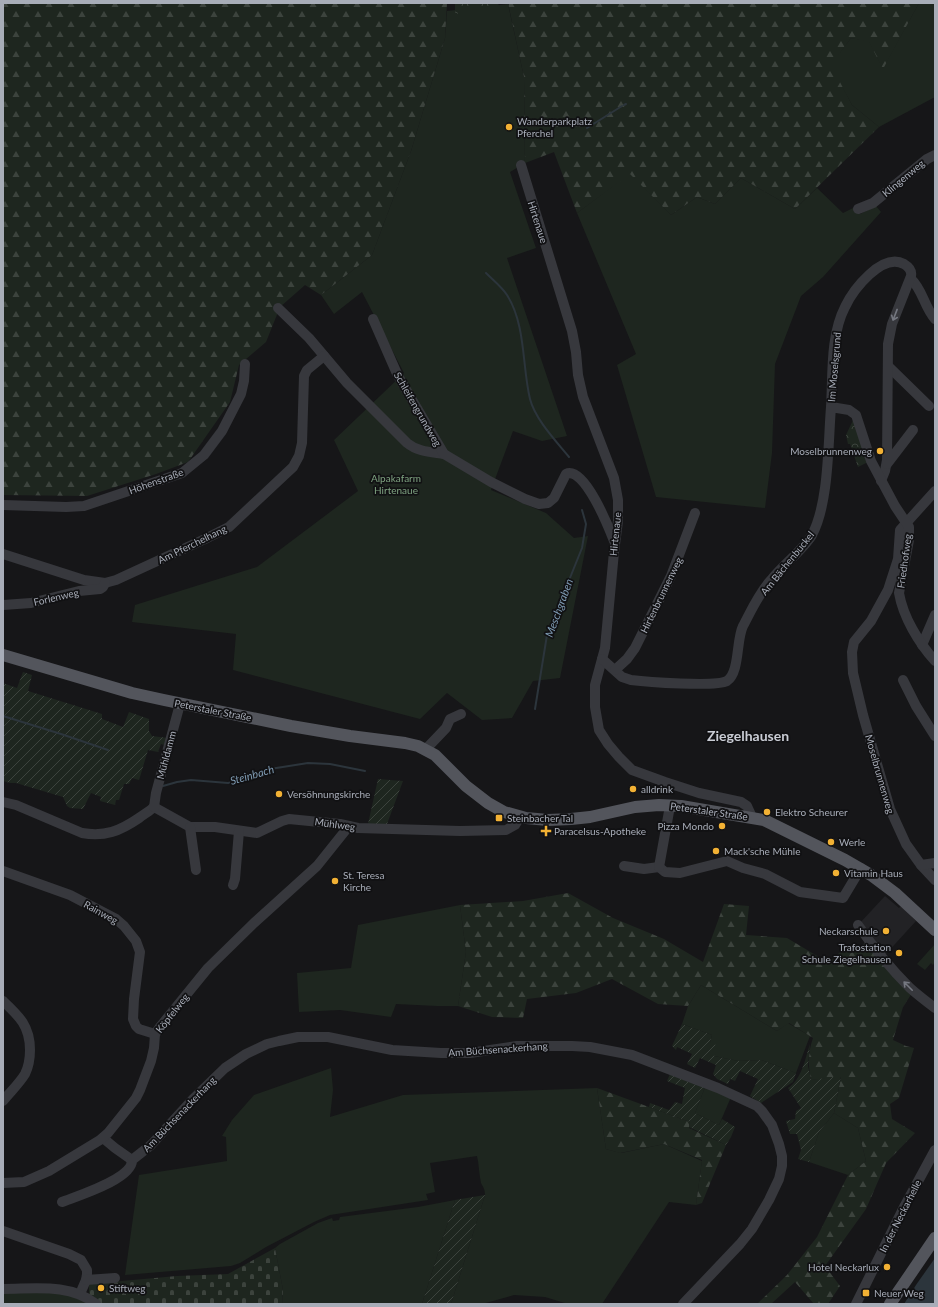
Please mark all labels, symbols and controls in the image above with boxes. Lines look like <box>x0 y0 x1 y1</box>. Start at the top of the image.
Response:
place label: Wanderparkplatz Pferchel <box>517 115 593 139</box>
marker: Wanderparkplatz Pferchel <box>504 122 514 132</box>
street label: Klingenweg <box>880 157 926 199</box>
street label: Hirtenaue <box>526 199 550 245</box>
one-way arrow <box>891 309 899 321</box>
street label: Im Moselsgrund <box>825 332 843 402</box>
street label: Schleifengrundweg <box>392 370 444 448</box>
place label: Moselbrunnenweg <box>790 445 872 457</box>
marker: Moselbrunnenweg <box>875 446 885 456</box>
street label: Höhenstraße <box>127 466 185 496</box>
park label: Alpakafarm Hirtenaue <box>371 472 421 496</box>
street label: Hirtenaue <box>607 512 623 556</box>
street label: Am Pferchelhang <box>156 522 228 566</box>
street label: Am Bächenbuckel <box>758 529 816 597</box>
street label: Friedhofweg <box>894 533 914 589</box>
street label: Hirtenbrunnenweg <box>637 555 685 635</box>
water label: Meschgraben <box>542 577 575 639</box>
street label: Forlenweg <box>32 586 80 608</box>
street label: Peterstaler Straße <box>173 697 253 723</box>
district label: Ziegelhausen <box>707 727 789 744</box>
street label: Mühldamm <box>154 729 178 781</box>
street label: Moselbrunnenweg <box>863 733 897 815</box>
water label: Steinbach <box>228 762 275 787</box>
place label: alldrink <box>641 783 674 795</box>
marker: alldrink <box>628 784 638 794</box>
place label: Versöhnungskirche <box>287 788 370 800</box>
marker: Versöhnungskirche <box>274 789 284 799</box>
street label: Peterstaler Straße <box>669 800 749 822</box>
place label: Elektro Scheurer <box>775 806 848 818</box>
marker: Elektro Scheurer <box>762 807 772 817</box>
place label: Steinbacher Tal <box>507 812 573 824</box>
marker: Steinbacher Tal <box>494 813 504 823</box>
street label: Mühlweg <box>314 815 356 833</box>
place label: Pizza Mondo <box>657 820 714 832</box>
marker: Pizza Mondo <box>717 821 727 831</box>
place label: Paracelsus-Apotheke <box>554 825 646 837</box>
marker: Paracelsus-Apotheke <box>541 826 551 836</box>
place label: Werle <box>839 836 865 848</box>
marker: Werle <box>826 837 836 847</box>
place label: Mack'sche Mühle <box>724 845 800 857</box>
marker: Mack'sche Mühle <box>711 846 721 856</box>
place label: Vitamin Haus <box>844 867 903 879</box>
marker: Vitamin Haus <box>831 868 841 878</box>
place label: St. Teresa Kirche <box>343 869 384 893</box>
marker: St. Teresa Kirche <box>330 876 340 886</box>
street label: Rainweg <box>82 898 120 926</box>
place label: Neckarschule <box>819 925 878 937</box>
marker: Neckarschule <box>881 926 891 936</box>
place label: Trafostation Schule Ziegelhausen <box>802 941 891 965</box>
marker: Trafostation Schule Ziegelhausen <box>894 948 904 958</box>
one-way arrow <box>903 981 913 991</box>
street label: Köpfelweg <box>153 991 191 1035</box>
street label: Am Büchsenackerhang <box>448 1040 548 1058</box>
street label: Am Büchsenackerhang <box>140 1074 218 1154</box>
street label: In der Neckarhelle <box>877 1178 923 1254</box>
place label: Hotel Neckarlux <box>808 1261 879 1273</box>
marker: Hotel Neckarlux <box>882 1262 892 1272</box>
place label: Stiftweg <box>109 1282 145 1294</box>
marker: Stiftweg <box>96 1283 106 1293</box>
place label: Neuer Weg <box>874 1287 924 1299</box>
marker: Neuer Weg <box>861 1288 871 1298</box>

